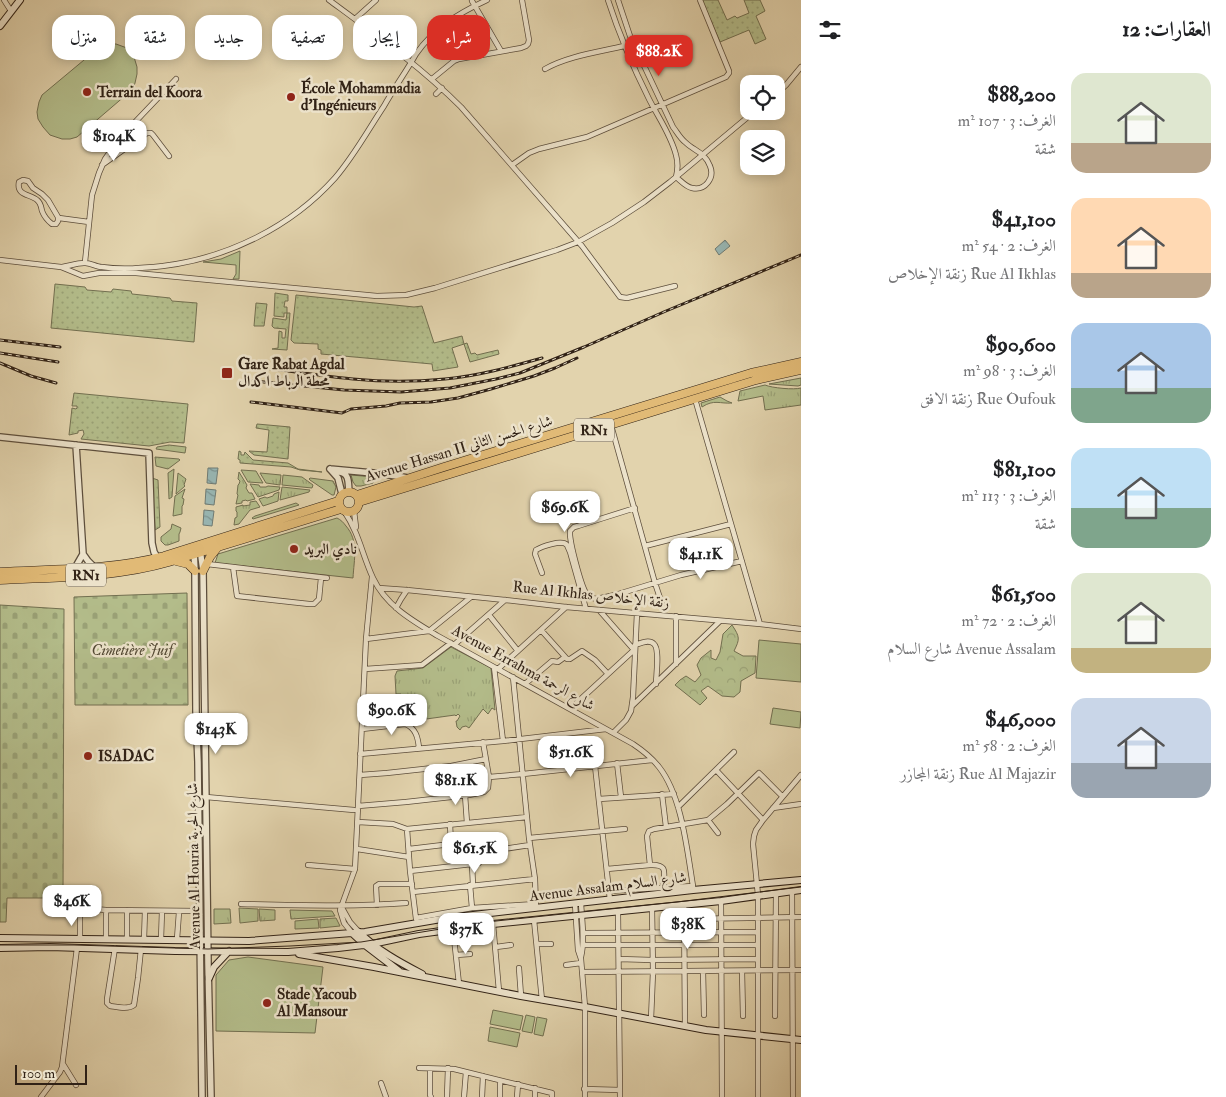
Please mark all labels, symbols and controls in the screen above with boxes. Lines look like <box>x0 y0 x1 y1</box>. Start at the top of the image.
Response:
chip: منزل <box>52 15 115 60</box>
chip: شقة <box>125 15 185 60</box>
chip: جديد <box>195 15 262 60</box>
chip: تصفية <box>272 15 343 60</box>
chip: إيجار <box>353 15 417 60</box>
chip: شراء <box>427 15 490 60</box>
icon: filters <box>816 16 844 44</box>
text: العقارات: 12 <box>1122 16 1211 43</box>
pin: $88.2K <box>618 34 700 77</box>
text: $88.2K <box>636 41 682 61</box>
map controls <box>740 75 785 175</box>
button: locate <box>740 75 785 120</box>
place label: École Mohammadia d'Ingénieurs <box>301 77 421 116</box>
text: $88,200 <box>987 81 1056 108</box>
place label: Terrain del Koora <box>96 83 203 102</box>
marker: Terrain del Koora <box>81 86 93 98</box>
marker: École Mohammadia d'Ingénieurs <box>285 91 297 103</box>
icon: home <box>1111 93 1171 153</box>
text: الغرف: 3 · 107 m² <box>958 111 1056 131</box>
pin: $104K <box>79 120 149 162</box>
text: $104K <box>93 126 135 146</box>
button: layers <box>740 130 785 175</box>
text: شقة <box>1035 139 1056 159</box>
text: $41,100 <box>991 206 1056 233</box>
icon: home <box>1111 218 1171 278</box>
text: الغرف: 2 · 54 m² <box>962 236 1056 256</box>
text: Rue Al Ikhlas زنقة الإخلاص <box>888 264 1056 284</box>
text: $90,600 <box>985 331 1056 358</box>
icon: home <box>1111 343 1171 403</box>
place label: Gare Rabat Agdal محطة الرباط اكدال <box>238 355 345 391</box>
text: الغرف: 3 · 98 m² <box>963 361 1056 381</box>
marker: Gare Rabat Agdal محطة الرباط اكدال <box>220 366 234 380</box>
text: Rue Oufouk زنقة الافق <box>920 389 1056 409</box>
street label: Avenue Hassan II شارع الحسن الثاني <box>362 411 556 490</box>
road number: RN1 <box>574 418 614 442</box>
text: $81,100 <box>993 456 1056 483</box>
icon: home <box>1111 468 1171 528</box>
text: الغرف: 3 · 113 m² <box>961 486 1056 506</box>
pin: $69.6K <box>524 490 606 533</box>
text: $69.6K <box>541 497 589 517</box>
text: شقة <box>1035 514 1056 534</box>
pin: $41.1K <box>660 538 742 580</box>
place label: نادي البريد <box>304 540 357 561</box>
marker: نادي البريد <box>288 543 300 555</box>
text: $41.1K <box>679 544 723 564</box>
road number: RN1 <box>66 564 106 586</box>
street label: Rue Al Ikhlas زنقة الإخلاص <box>512 577 670 614</box>
text: $61,500 <box>991 581 1056 608</box>
icon: home <box>1111 593 1171 653</box>
text: الغرف: 2 · 72 m² <box>962 611 1056 631</box>
street label: Avenue Errahma شارع الرحمة <box>446 620 598 718</box>
text: Avenue Assalam شارع السلام <box>887 639 1056 659</box>
park label: Cimetière Juif <box>92 641 176 660</box>
pin: $90.6K <box>351 694 433 736</box>
text: $90.6K <box>368 700 416 720</box>
text: $46,000 <box>985 706 1056 733</box>
pin: $143K <box>181 712 251 755</box>
icon: home <box>1111 718 1171 778</box>
text: $143K <box>196 719 236 739</box>
pin: $51.6K <box>530 736 612 778</box>
text: الغرف: 2 · 58 m² <box>962 736 1056 756</box>
text: $51.6K <box>549 742 593 762</box>
place label: ISADAC <box>98 747 154 766</box>
marker: ISADAC <box>82 750 94 762</box>
pin: $81.1K <box>415 764 497 806</box>
text: Rue Al Majazir زنقة المجازر <box>900 764 1056 784</box>
text: $81.1K <box>435 770 477 790</box>
street label: Avenue Al Houria شارع الحرية <box>183 783 208 950</box>
pin: $61.5K <box>434 832 516 874</box>
text: $61.5K <box>453 838 497 858</box>
street label: Avenue Assalam شارع السلام <box>527 868 688 909</box>
pin: $46K <box>42 884 102 927</box>
text: $46K <box>54 891 90 911</box>
pin: $38K <box>658 908 718 950</box>
pin: $37K <box>436 912 496 955</box>
text: $38K <box>671 914 705 934</box>
text: $37K <box>449 919 483 939</box>
place label: Stade Yacoub Al Mansour <box>276 985 357 1021</box>
marker: Stade Yacoub Al Mansour <box>261 997 273 1009</box>
scale bar <box>15 1062 88 1085</box>
text: 100 m <box>22 1065 55 1082</box>

